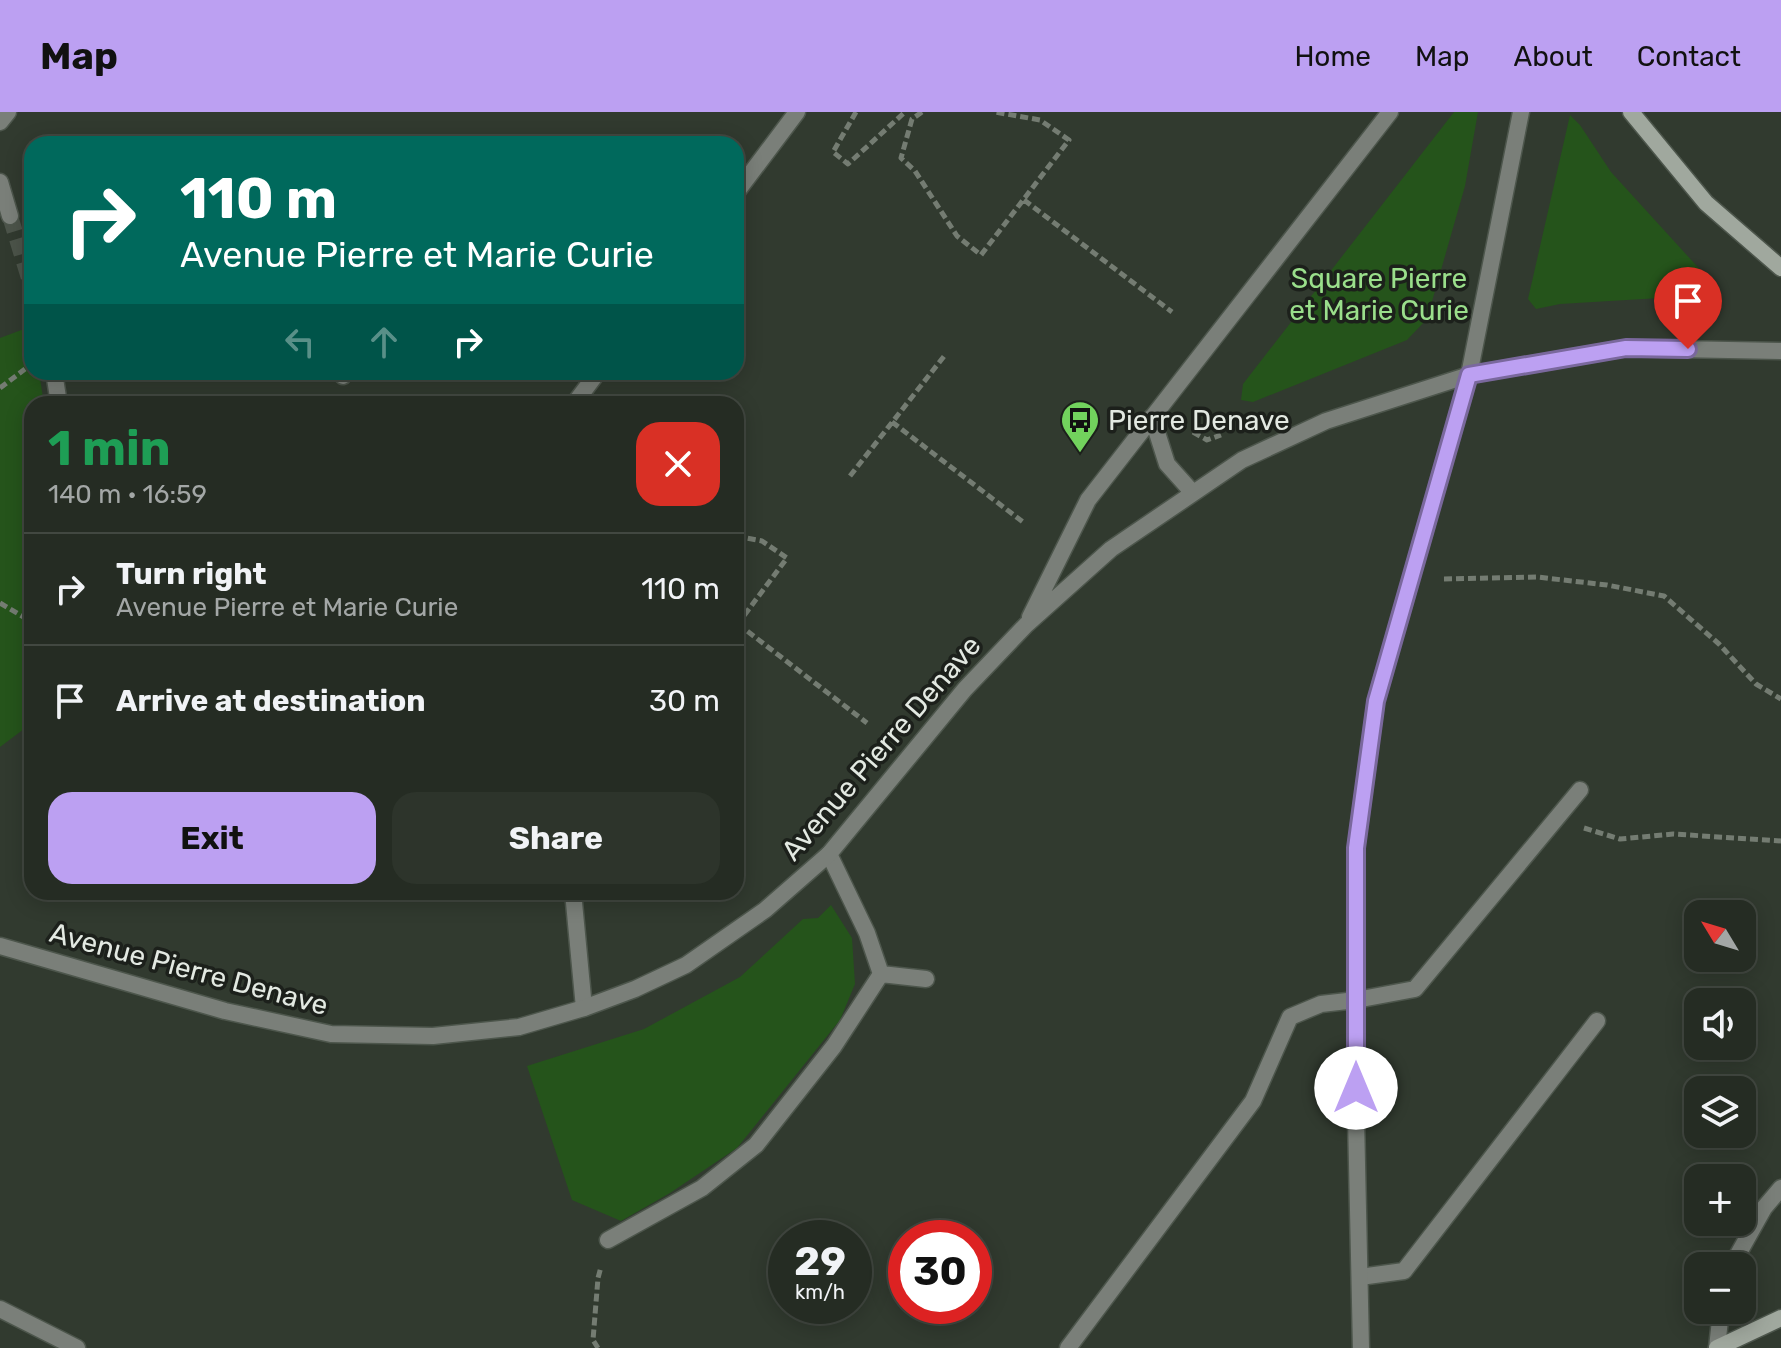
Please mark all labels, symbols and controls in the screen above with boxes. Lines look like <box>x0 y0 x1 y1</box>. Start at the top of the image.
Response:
text: Map <box>40 33 118 79</box>
text: Home <box>1294 40 1371 73</box>
text: Map <box>1415 40 1469 73</box>
text: About <box>1513 40 1593 73</box>
text: Contact <box>1637 40 1741 73</box>
text: 110 m <box>180 166 337 232</box>
icon: right <box>48 168 152 272</box>
text: Avenue Pierre et Marie Curie <box>180 233 654 276</box>
park label: Square Pierre et Marie Curie <box>1289 262 1469 327</box>
pin <box>1654 267 1722 349</box>
icon: arrive <box>1666 279 1710 323</box>
icon: left <box>278 320 322 364</box>
icon: ahead <box>362 320 406 364</box>
icon: right <box>446 320 490 364</box>
bus stop icon: Pierre Denave <box>1059 399 1101 454</box>
place label: Pierre Denave <box>1108 404 1290 437</box>
text: 1 min <box>48 420 171 477</box>
button: close <box>636 422 720 506</box>
text: 140 m · 16:59 <box>48 479 207 510</box>
text: Turn right <box>116 556 267 592</box>
icon: right <box>48 567 92 611</box>
text: 110 m <box>641 571 720 607</box>
text: Avenue Pierre et Marie Curie <box>116 592 458 623</box>
street label: Avenue Pierre Denave <box>775 629 987 867</box>
icon: arrive <box>48 679 92 723</box>
text: Arrive at destination <box>116 683 426 719</box>
text: 30 m <box>649 683 720 719</box>
button: Exit <box>48 792 376 884</box>
button: Share <box>392 792 720 884</box>
north arrow <box>1684 900 1756 972</box>
map controls <box>1684 900 1756 1324</box>
street label: Avenue Pierre Denave <box>46 916 332 1022</box>
button: sound <box>1684 988 1756 1060</box>
position arrow <box>1314 1046 1398 1130</box>
button: layers <box>1684 1076 1756 1148</box>
button: + <box>1684 1164 1756 1236</box>
speed limit sign: 30 <box>888 1220 992 1324</box>
text: 29 <box>794 1238 846 1285</box>
button: − <box>1684 1252 1756 1324</box>
text: km/h <box>795 1280 845 1304</box>

